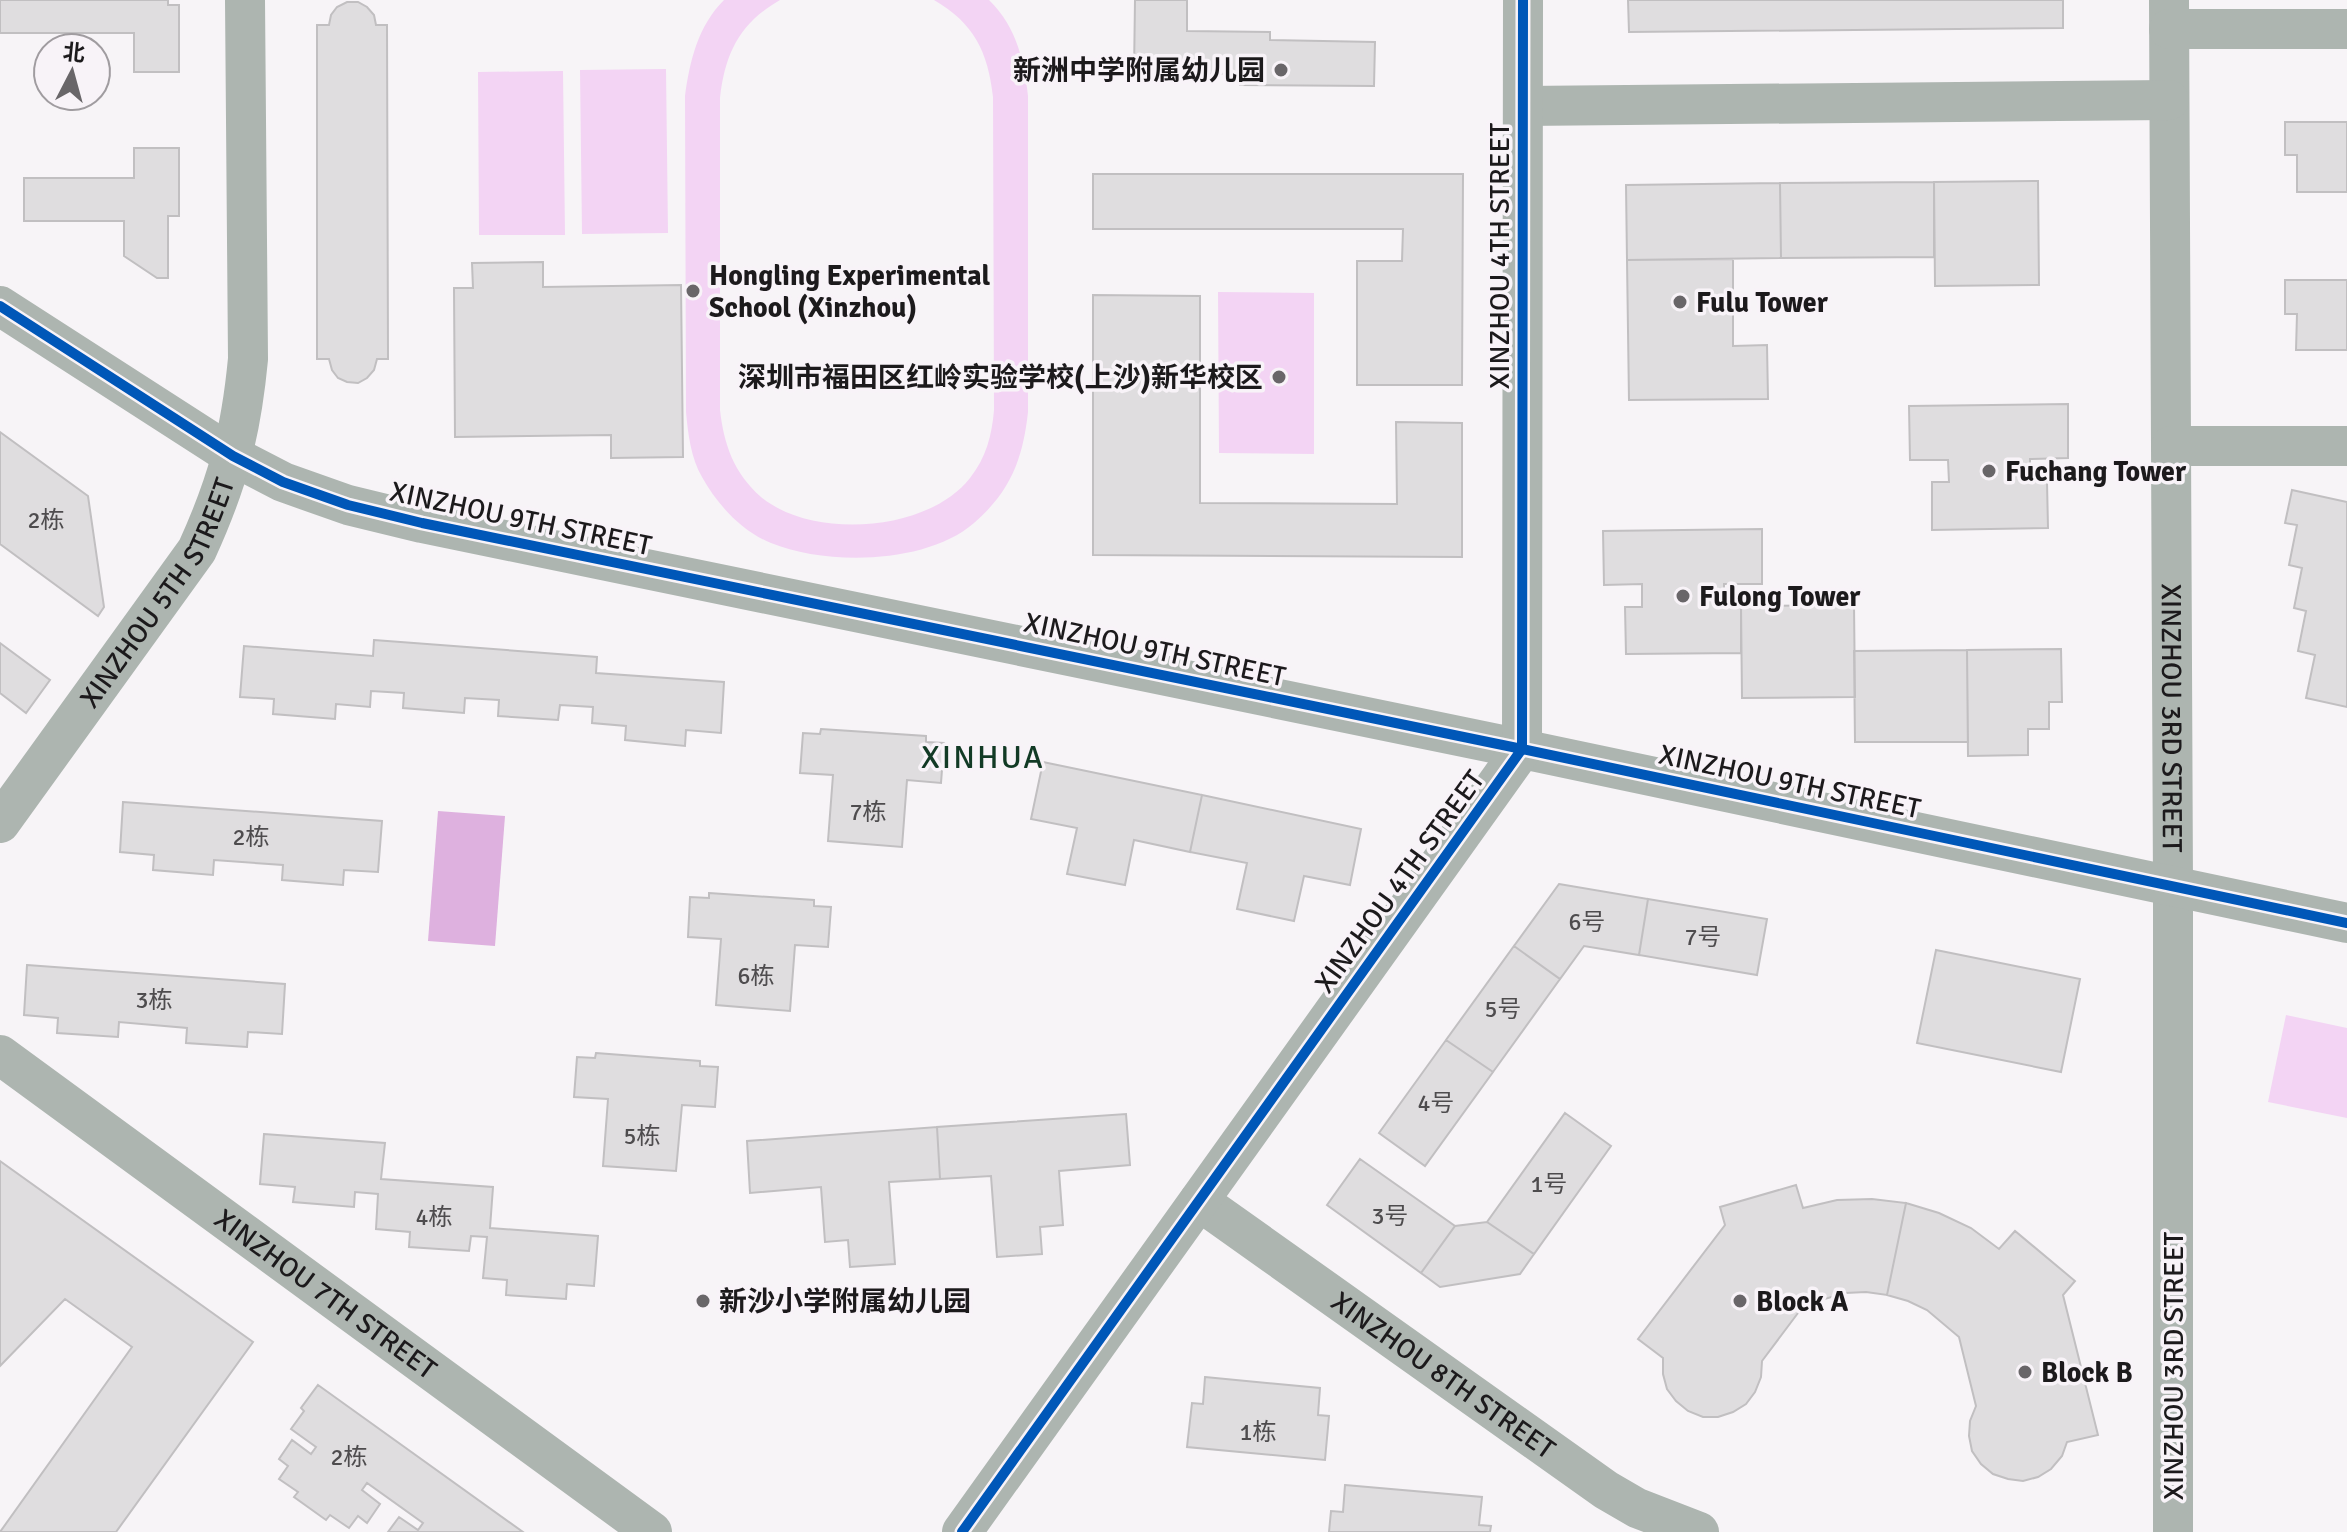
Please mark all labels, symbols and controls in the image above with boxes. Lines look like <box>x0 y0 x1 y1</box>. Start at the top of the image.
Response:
north arrow <box>32 32 112 112</box>
text: 北 <box>62 38 86 67</box>
place label: 新洲中学附属幼儿园 <box>1013 54 1265 88</box>
marker: 新洲中学附属幼儿园 <box>1272 61 1290 79</box>
street label: XINZHOU 4TH STREET <box>1483 123 1517 389</box>
place label: Hongling Experimental School (Xinzhou) <box>709 259 991 325</box>
marker: Hongling Experimental School (Xinzhou) <box>684 282 702 300</box>
place label: Fulu Tower <box>1696 286 1829 320</box>
marker: Fulu Tower <box>1671 293 1689 311</box>
place label: 深圳市福田区红岭实验学校(上沙)新华校区 <box>738 361 1263 395</box>
marker: 深圳市福田区红岭实验学校(上沙)新华校区 <box>1270 368 1288 386</box>
place label: Fuchang Tower <box>2005 455 2187 489</box>
marker: Fuchang Tower <box>1980 462 1998 480</box>
street label: XINZHOU 5TH STREET <box>73 473 242 715</box>
street label: XINZHOU 9TH STREET <box>387 475 655 563</box>
house number: 2栋 <box>28 505 64 535</box>
place label: Fulong Tower <box>1699 580 1861 614</box>
street label: XINZHOU 3RD STREET <box>2154 583 2189 853</box>
marker: Fulong Tower <box>1674 587 1692 605</box>
street label: XINZHOU 9TH STREET <box>1021 606 1289 694</box>
district label: XINHUA <box>921 738 1045 777</box>
street label: XINZHOU 9TH STREET <box>1656 738 1924 826</box>
street label: XINZHOU 4TH STREET <box>1308 764 1492 999</box>
house number: 7栋 <box>850 797 886 827</box>
house number: 2栋 <box>233 822 269 852</box>
house number: 6号 <box>1569 907 1605 937</box>
house number: 7号 <box>1685 922 1721 952</box>
house number: 6栋 <box>738 961 774 991</box>
house number: 3栋 <box>136 985 172 1015</box>
house number: 5号 <box>1485 994 1521 1024</box>
house number: 4号 <box>1418 1088 1454 1118</box>
house number: 5栋 <box>624 1121 660 1151</box>
house number: 1号 <box>1531 1169 1567 1199</box>
house number: 3号 <box>1372 1201 1408 1231</box>
street label: XINZHOU 7TH STREET <box>208 1202 443 1387</box>
house number: 4栋 <box>416 1202 452 1232</box>
street label: XINZHOU 3RD STREET <box>2157 1231 2191 1500</box>
street label: XINZHOU 8TH STREET <box>1325 1284 1562 1467</box>
place label: 新沙小学附属幼儿园 <box>719 1285 971 1319</box>
place label: Block A <box>1756 1285 1848 1319</box>
marker: 新沙小学附属幼儿园 <box>694 1292 712 1310</box>
marker: Block A <box>1731 1292 1749 1310</box>
place label: Block B <box>2041 1356 2133 1390</box>
marker: Block B <box>2016 1363 2034 1381</box>
house number: 1栋 <box>1240 1417 1276 1447</box>
house number: 2栋 <box>331 1442 367 1472</box>

